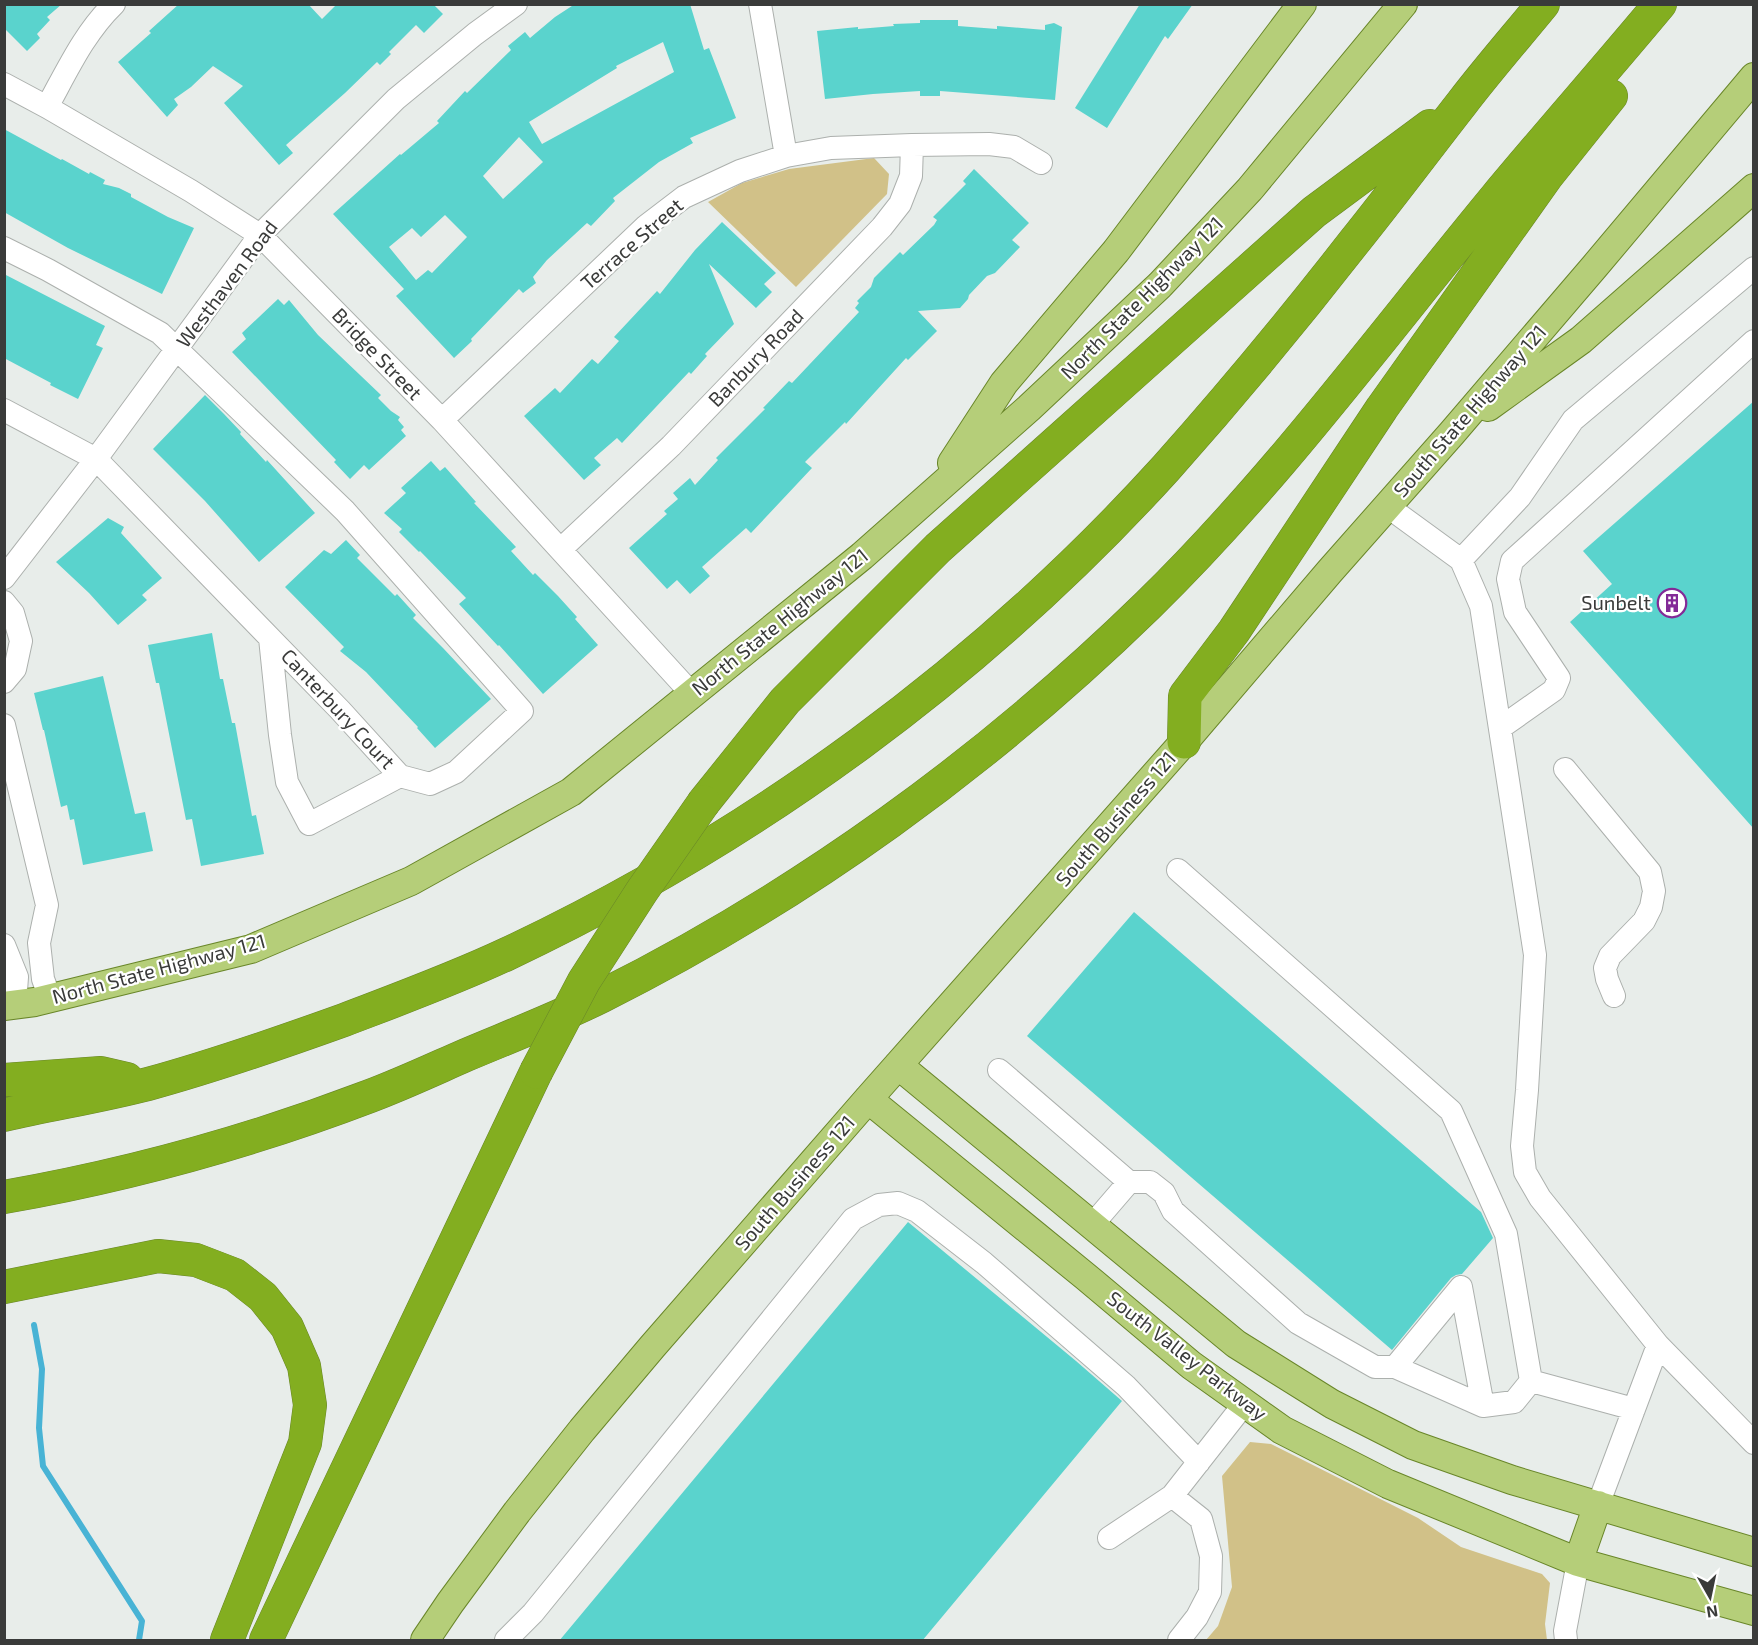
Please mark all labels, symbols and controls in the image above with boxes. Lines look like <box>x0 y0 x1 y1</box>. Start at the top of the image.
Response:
street label: Terrace Street <box>575 192 688 294</box>
street label: North State Highway 121 <box>1055 211 1228 384</box>
street label: Westhaven Road <box>171 215 282 352</box>
street label: Bridge Street <box>328 302 428 405</box>
street label: Banbury Road <box>703 303 808 411</box>
street label: South State Highway 121 <box>1388 319 1551 501</box>
street label: North State Highway 121 <box>686 543 872 700</box>
building icon: Sunbelt <box>1656 587 1688 619</box>
place label: Sunbelt <box>1581 590 1651 614</box>
street label: Canterbury Court <box>277 643 401 774</box>
street label: South Business 121 <box>1050 746 1180 891</box>
street label: North State Highway 121 <box>49 928 268 1008</box>
street label: South Business 121 <box>729 1110 859 1255</box>
street label: South Valley Parkway <box>1103 1285 1272 1425</box>
north arrow <box>1680 1567 1740 1627</box>
text: N <box>1705 1602 1720 1623</box>

